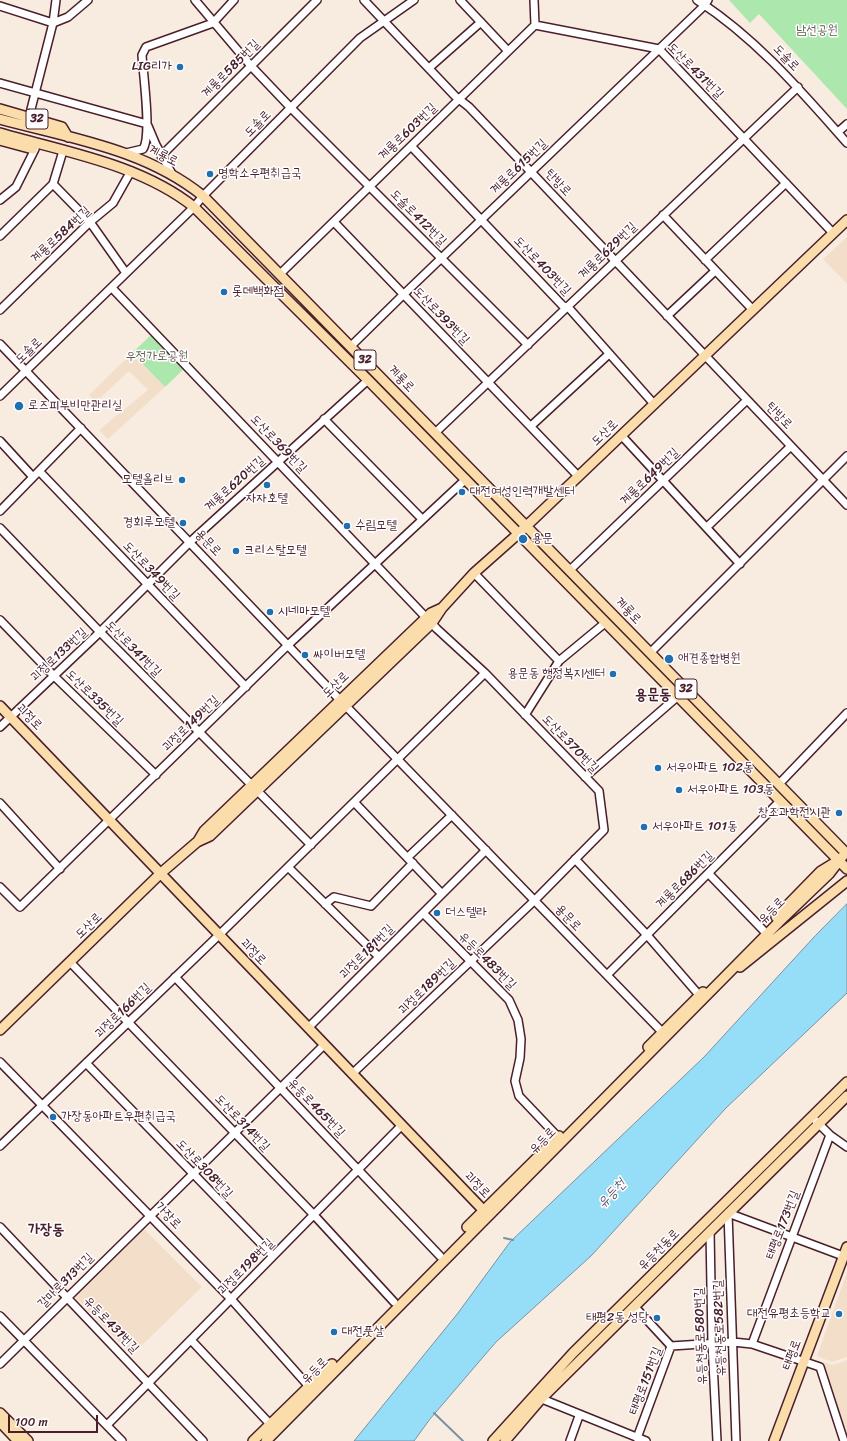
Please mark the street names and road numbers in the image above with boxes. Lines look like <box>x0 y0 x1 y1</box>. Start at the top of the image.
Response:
street label: 계룡로585번길 <box>199 37 263 101</box>
street label: 도산로431번길 <box>664 40 726 102</box>
street label: 도솔로 <box>769 41 803 75</box>
street label: 계룡로603번길 <box>376 100 440 164</box>
street label: 도솔로 <box>241 107 275 141</box>
road number: 32 <box>26 109 48 129</box>
street label: 계룡로615번길 <box>487 136 551 198</box>
street label: 계룡로 <box>145 142 181 170</box>
street label: 탄방로 <box>542 166 574 200</box>
street label: 도솔로412번길 <box>386 186 450 250</box>
street label: 계룡로584번길 <box>28 203 94 267</box>
street label: 계룡로629번길 <box>576 219 640 283</box>
street label: 도산로403번길 <box>510 233 574 299</box>
street label: 도산로393번길 <box>409 284 473 348</box>
street label: 도솔로 <box>12 334 46 368</box>
road number: 32 <box>354 350 376 370</box>
street label: 계룡로 <box>384 362 418 396</box>
street label: 탄방로 <box>762 399 796 433</box>
street label: 도산로369번길 <box>246 412 310 476</box>
street label: 도산로 <box>588 416 622 450</box>
street label: 계룡로649번길 <box>617 445 683 509</box>
street label: 계룡로620번길 <box>202 453 268 515</box>
street label: 용문로 <box>191 526 225 560</box>
street label: 도산로349번길 <box>119 538 183 604</box>
street label: 계룡로 <box>611 594 645 628</box>
street label: 도산로341번길 <box>102 618 164 680</box>
street label: 괴정로133번길 <box>27 625 91 685</box>
street label: 도산로335번길 <box>62 667 126 729</box>
street label: 도산로 <box>319 668 353 702</box>
road number: 32 <box>675 679 697 699</box>
street label: 괴정로149번길 <box>159 693 223 755</box>
street label: 괴정로 <box>12 700 46 734</box>
street label: 도산로370번길 <box>538 712 602 776</box>
street label: 계룡로686번길 <box>653 848 717 912</box>
street label: 유등로 <box>755 894 789 928</box>
street label: 용문로 <box>551 901 585 935</box>
street label: 도산로 <box>72 909 106 943</box>
street label: 괴정로181번길 <box>336 921 398 983</box>
street label: 유등로483번길 <box>455 929 519 993</box>
street label: 괴정로 <box>236 935 270 969</box>
street label: 괴정로189번길 <box>395 956 459 1018</box>
street label: 괴정로166번길 <box>91 980 155 1042</box>
street label: 유등로465번길 <box>284 1075 348 1141</box>
street label: 도산로314번길 <box>211 1091 273 1155</box>
street label: 유등로 <box>526 1124 560 1158</box>
street label: 도산로308번길 <box>172 1136 236 1202</box>
street label: 괴정로 <box>460 1168 494 1202</box>
street label: 태평로173번길 <box>763 1188 803 1262</box>
street label: 가장로 <box>151 1199 185 1233</box>
street label: 유등천동로 <box>635 1226 683 1274</box>
street label: 괴정로198번길 <box>214 1235 278 1299</box>
street label: 갈마로313번길 <box>35 1250 97 1312</box>
street label: 유등천동로582번길 <box>711 1280 729 1376</box>
street label: 유등천동로580번길 <box>692 1287 710 1385</box>
street label: 유등로431번길 <box>80 1293 142 1357</box>
street label: 태평로 <box>779 1338 805 1372</box>
street label: 태평로151번길 <box>626 1345 666 1417</box>
street label: 유등로 <box>298 1354 332 1388</box>

